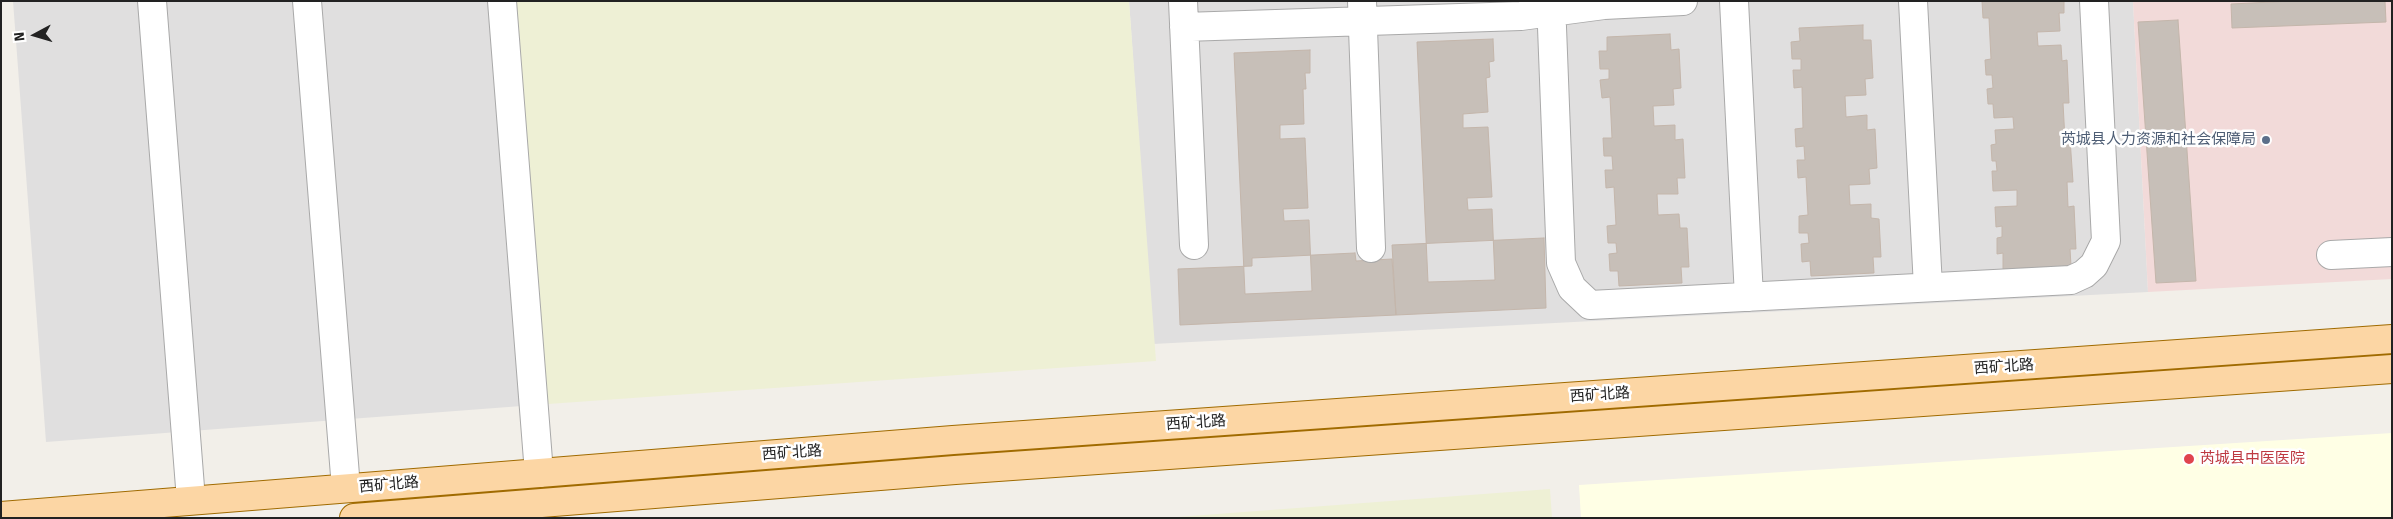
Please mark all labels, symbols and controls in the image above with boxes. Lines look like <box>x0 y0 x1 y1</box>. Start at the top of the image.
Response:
north arrow <box>10 10 60 60</box>
text: N <box>11 31 29 42</box>
place label: 芮城县人力资源和社会保障局 <box>2061 131 2256 149</box>
marker: 芮城县人力资源和社会保障局 <box>2260 134 2272 146</box>
street label: 西矿北路 <box>1973 356 2035 378</box>
street label: 西矿北路 <box>1569 384 1631 406</box>
street label: 西矿北路 <box>1165 412 1227 434</box>
street label: 西矿北路 <box>761 442 823 464</box>
place label: 芮城县中医医院 <box>2200 450 2305 468</box>
marker: 芮城县中医医院 <box>2182 452 2196 466</box>
street label: 西矿北路 <box>358 473 420 497</box>

